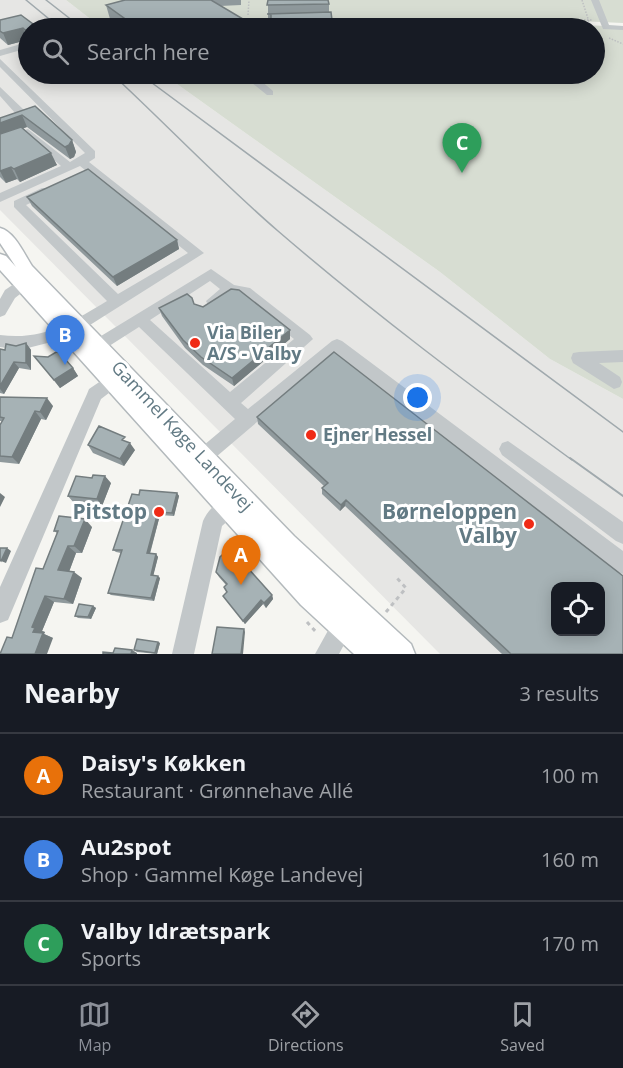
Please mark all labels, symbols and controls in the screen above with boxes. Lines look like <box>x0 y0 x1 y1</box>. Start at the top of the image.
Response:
search box <box>18 18 605 84</box>
icon: search <box>39 35 72 68</box>
text: Search here <box>87 36 210 66</box>
pin: C <box>442 124 482 173</box>
pin: B <box>46 316 84 365</box>
place label: Via Biler A/S - Valby <box>207 320 302 365</box>
marker: Via Biler A/S - Valby <box>188 336 202 350</box>
street label: Gammel Køge Landevej <box>107 355 259 516</box>
your location <box>403 383 432 412</box>
place label: Ejner Hessel <box>323 422 432 446</box>
marker: Ejner Hessel <box>304 428 318 442</box>
place label: Pitstop <box>72 497 147 525</box>
place label: Børneloppen Valby <box>382 497 517 549</box>
marker: Pitstop <box>152 505 166 519</box>
marker: Børneloppen Valby <box>522 517 536 531</box>
pin: A <box>222 536 260 585</box>
map controls <box>551 582 605 636</box>
button: locate <box>551 582 605 636</box>
text: Nearby <box>24 675 119 711</box>
text: 3 results <box>519 680 599 707</box>
text: Daisy's Køkken <box>81 747 246 777</box>
text: A <box>37 762 50 789</box>
text: 100 m <box>541 762 599 789</box>
text: Restaurant · Grønnehave Allé <box>81 777 353 804</box>
text: Au2spot <box>81 831 171 861</box>
text: B <box>37 846 50 873</box>
text: 160 m <box>541 846 599 873</box>
text: Shop · Gammel Køge Landevej <box>81 861 363 888</box>
text: Valby Idrætspark <box>81 915 270 945</box>
text: C <box>37 930 50 957</box>
text: 170 m <box>541 930 599 957</box>
text: Sports <box>81 945 141 972</box>
tab: Map <box>78 998 111 1056</box>
tab: Directions <box>268 998 344 1056</box>
tab: Saved <box>500 998 545 1056</box>

